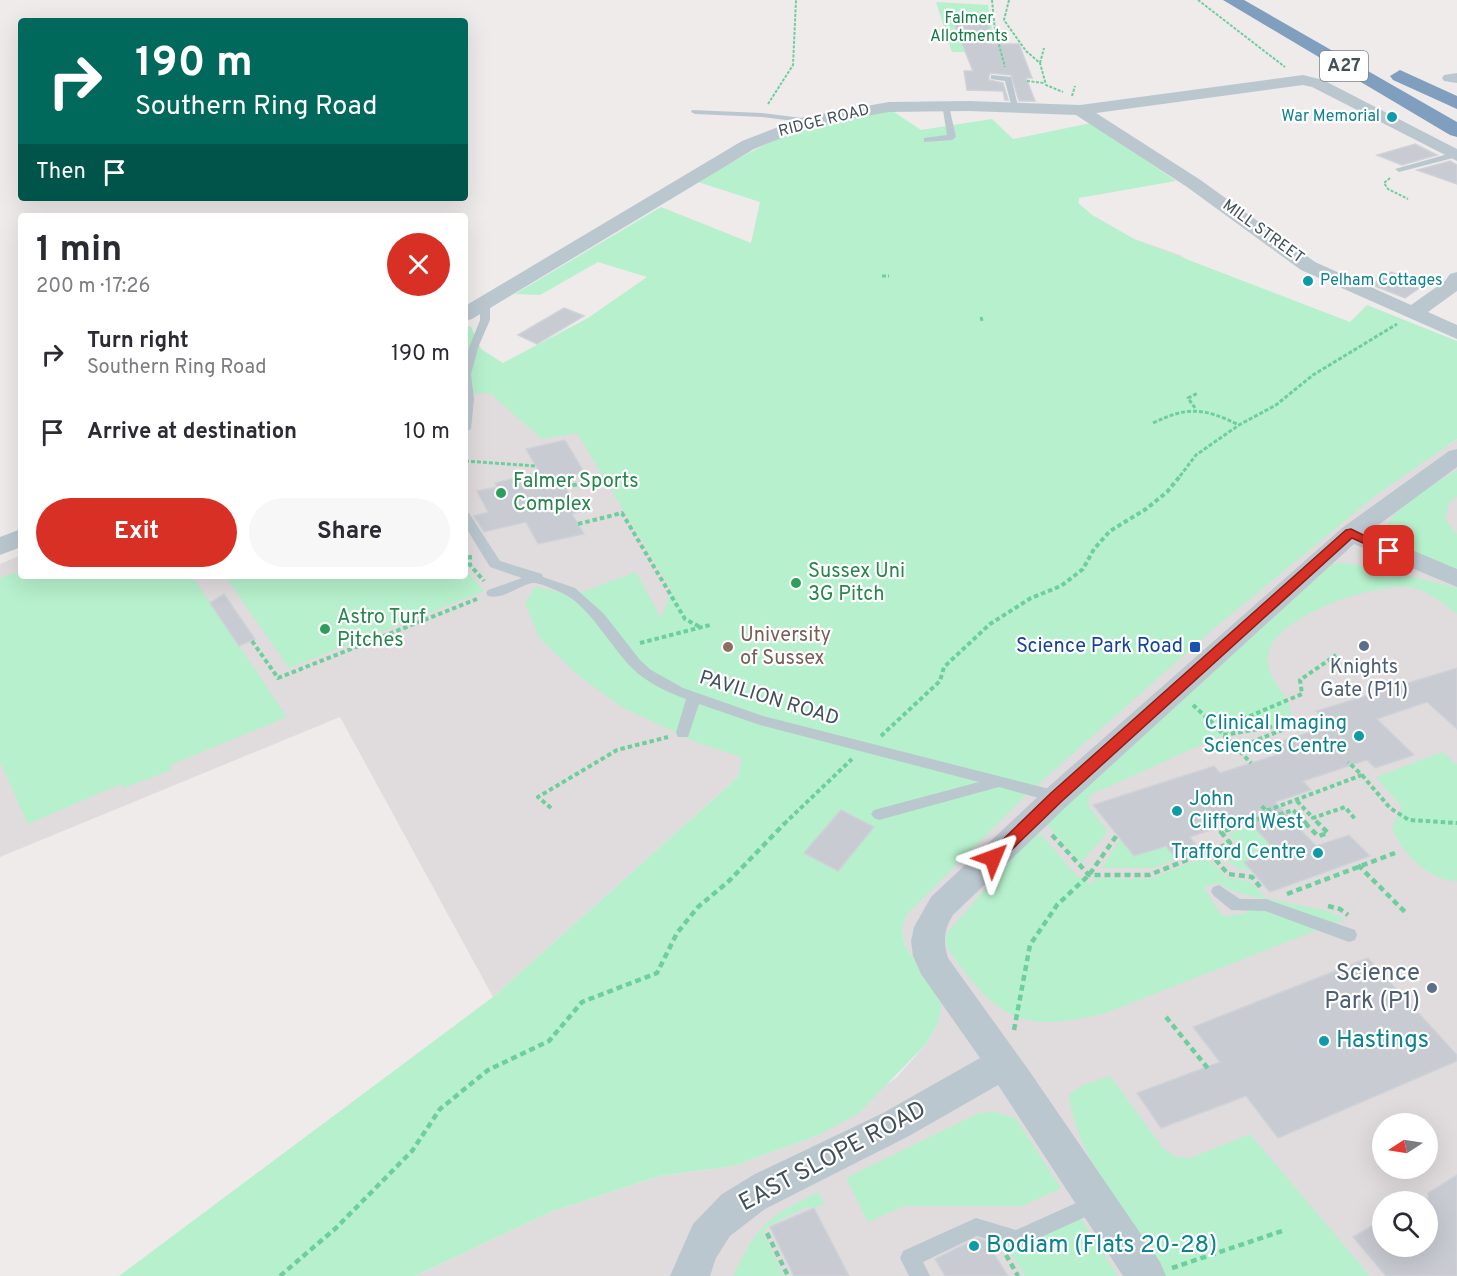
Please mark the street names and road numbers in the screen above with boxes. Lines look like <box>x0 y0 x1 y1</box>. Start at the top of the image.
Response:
road number: A27 <box>1320 51 1368 81</box>
street label: RIDGE ROAD <box>776 100 872 142</box>
street label: MILL STREET <box>1218 196 1308 268</box>
street label: PAVILION ROAD <box>696 665 842 733</box>
street label: EAST SLOPE ROAD <box>734 1095 932 1219</box>

